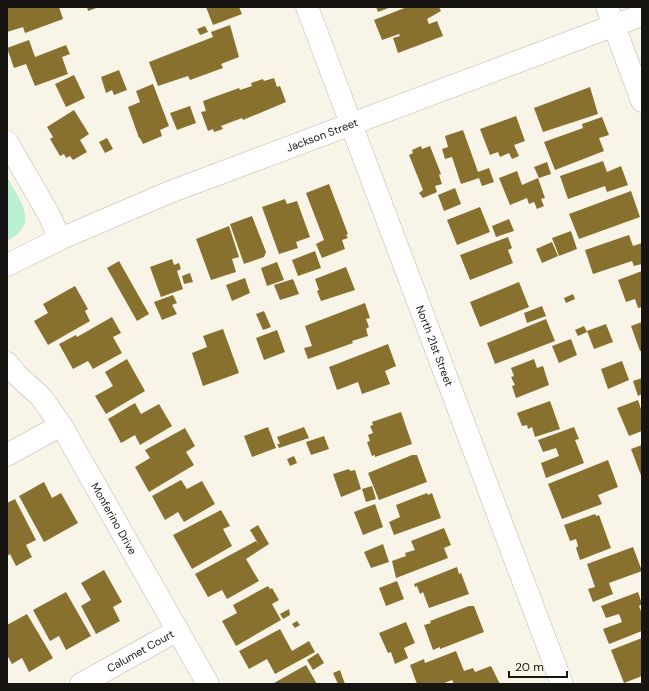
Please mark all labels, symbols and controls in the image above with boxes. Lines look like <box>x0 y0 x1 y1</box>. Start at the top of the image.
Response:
street label: Jackson Street <box>284 115 360 155</box>
street label: North 21st Street <box>413 303 456 388</box>
street label: Monferino Drive <box>88 480 140 557</box>
street label: Calumet Court <box>104 627 177 675</box>
scale bar <box>509 653 567 679</box>
text: 20 m <box>515 659 544 675</box>

